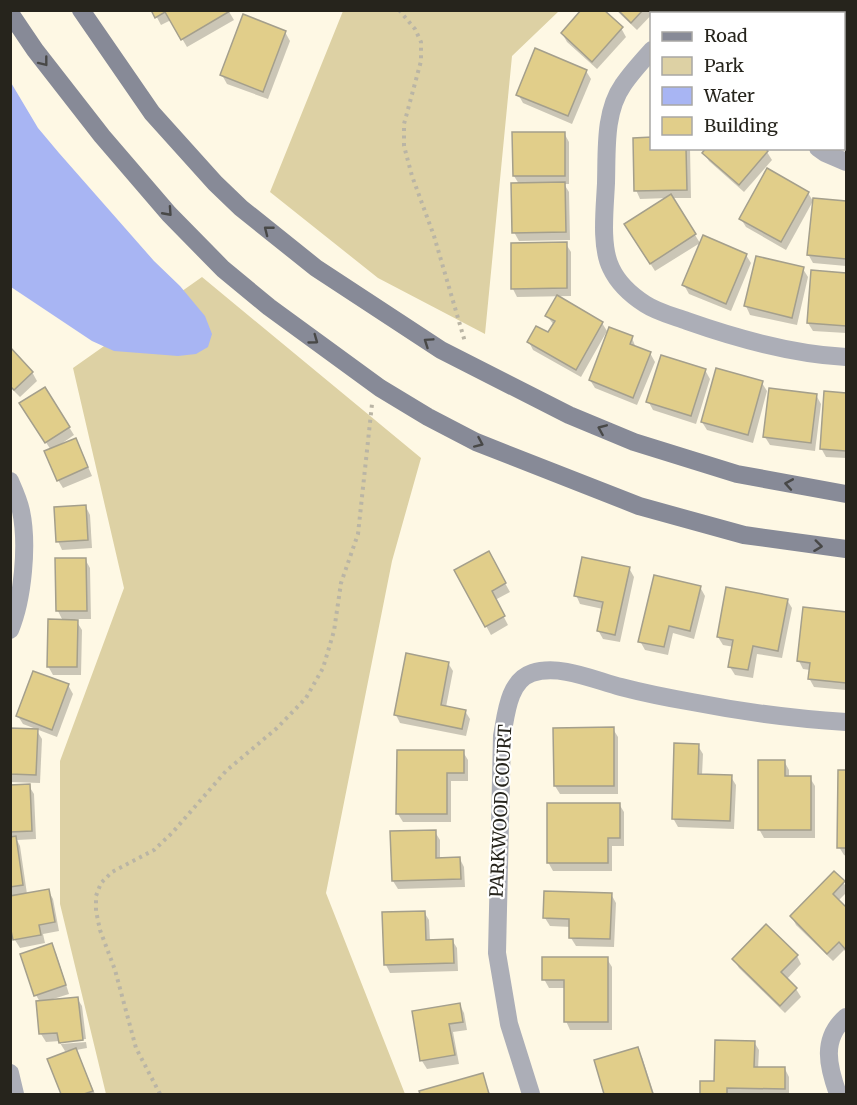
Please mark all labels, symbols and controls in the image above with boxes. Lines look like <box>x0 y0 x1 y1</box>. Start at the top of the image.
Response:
legend <box>650 12 845 150</box>
text: Road <box>704 24 748 47</box>
text: Park <box>704 54 745 77</box>
one-way arrow <box>36 55 47 66</box>
text: Water <box>703 84 755 107</box>
text: Building <box>704 114 778 137</box>
one-way arrow <box>161 205 172 216</box>
one-way arrow <box>264 226 275 237</box>
one-way arrow <box>308 333 319 344</box>
one-way arrow <box>424 338 435 349</box>
one-way arrow <box>598 424 609 436</box>
one-way arrow <box>473 436 484 448</box>
one-way arrow <box>784 478 794 490</box>
one-way arrow <box>814 539 823 552</box>
street label: PARKWOOD COURT <box>484 723 517 898</box>

